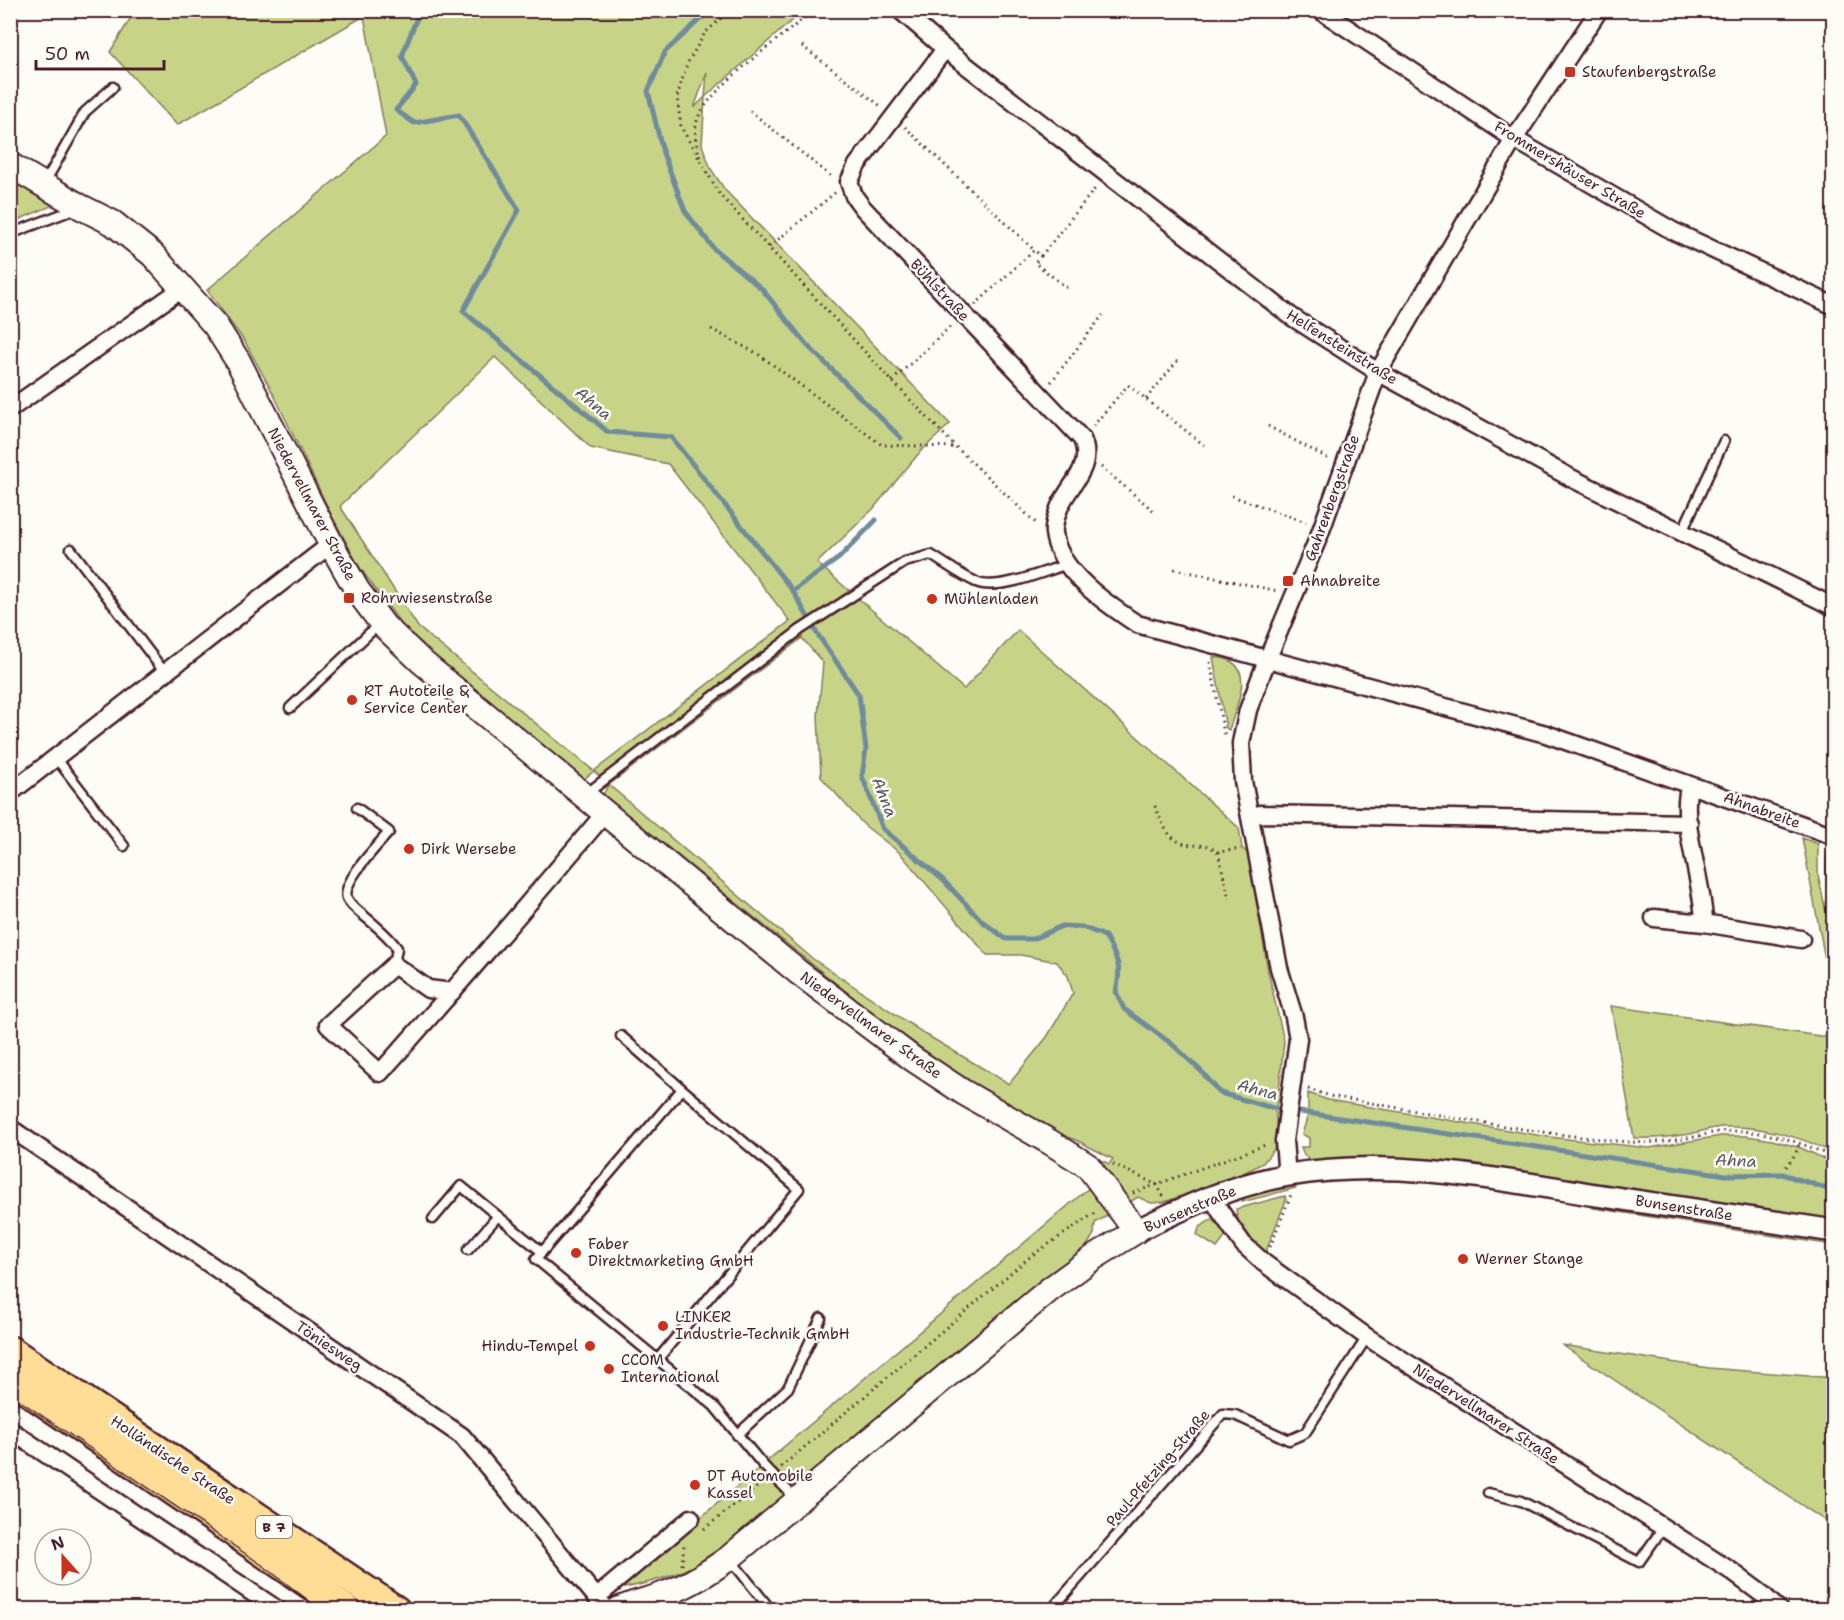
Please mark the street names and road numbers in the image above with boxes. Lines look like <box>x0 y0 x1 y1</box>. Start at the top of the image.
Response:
street label: Frommershäuser Straße <box>1490 117 1650 223</box>
street label: Bühlstraße <box>906 254 974 326</box>
street label: Helfensteinstraße <box>1283 305 1401 389</box>
street label: Niedervellmarer Straße <box>263 424 361 584</box>
street label: Gahrenbergstraße <box>1300 432 1364 564</box>
street label: Ahnabreite <box>1721 787 1803 833</box>
street label: Niedervellmarer Straße <box>796 967 946 1083</box>
street label: Bunsenstraße <box>1141 1181 1239 1237</box>
street label: Bunsenstraße <box>1634 1190 1734 1226</box>
street label: Töniesweg <box>292 1316 366 1376</box>
street label: Niedervellmarer Straße <box>1409 1359 1563 1469</box>
street label: Paul-Pfetzing-Straße <box>1102 1405 1214 1531</box>
street label: Holländische Straße <box>107 1411 239 1509</box>
road number: B 7 <box>256 1516 292 1538</box>

